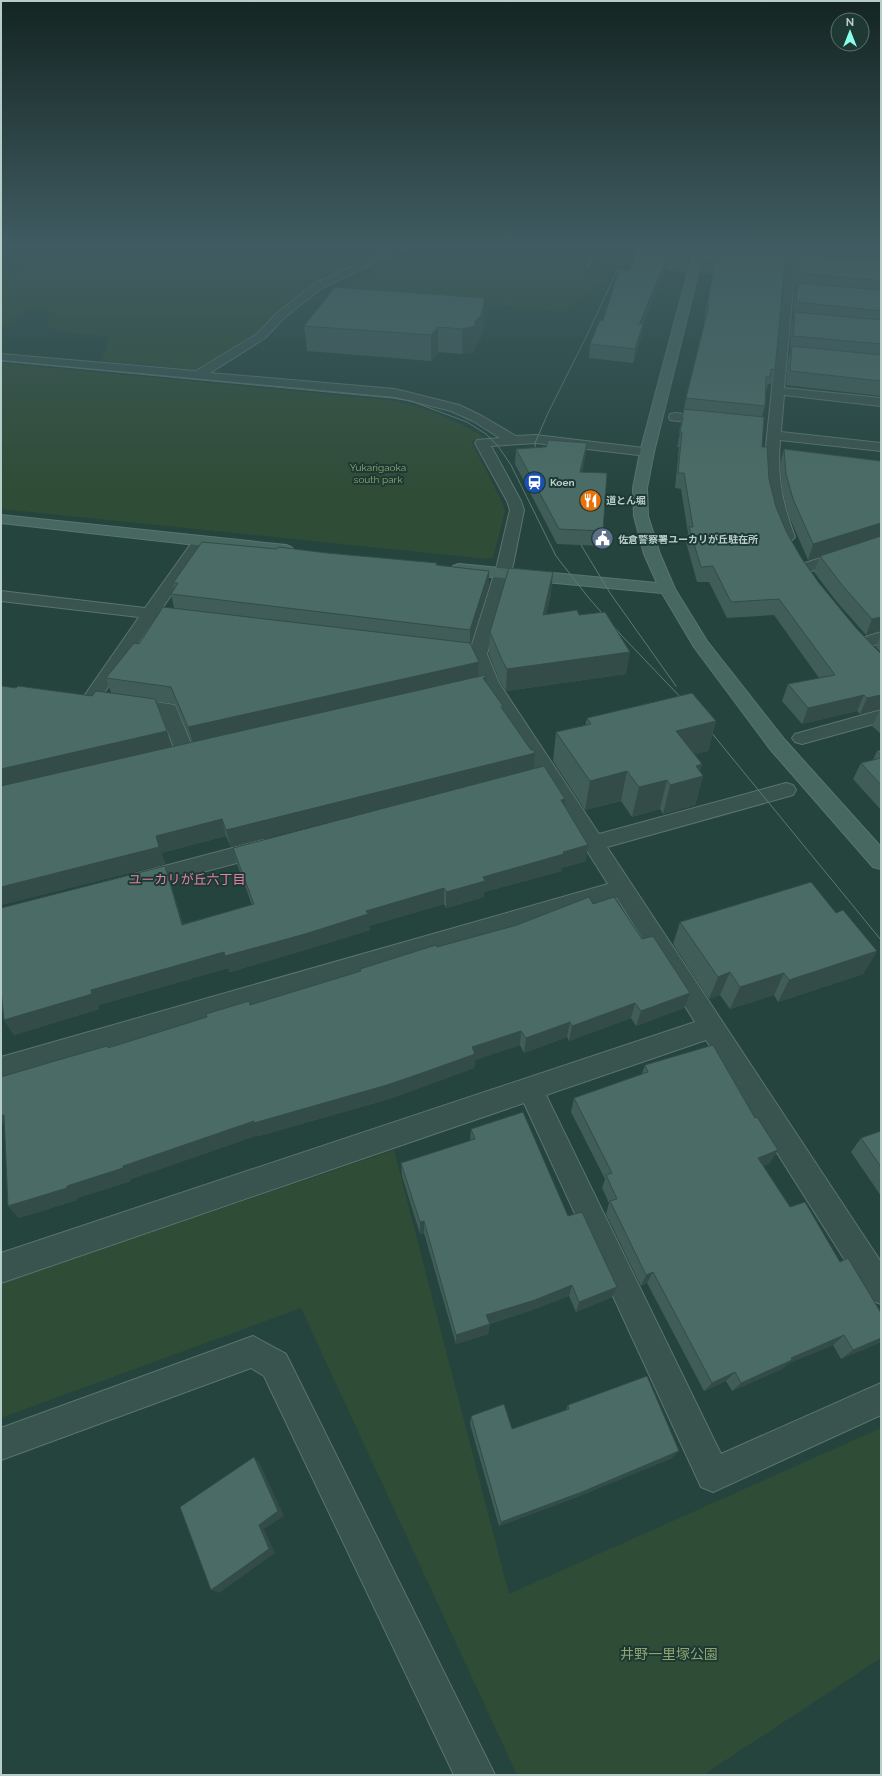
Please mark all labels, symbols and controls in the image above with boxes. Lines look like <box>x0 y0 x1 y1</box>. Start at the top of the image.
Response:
north arrow <box>830 12 870 52</box>
text: N <box>846 16 854 29</box>
park label: Yukarigaoka south park <box>350 462 406 485</box>
station icon: Koen <box>521 469 547 495</box>
place label: Koen <box>550 477 574 488</box>
restaurant icon: 道とん堀 <box>577 487 603 513</box>
place label: 道とん堀 <box>606 495 646 506</box>
public building icon: 佐倉警察署ユーカリが丘駐在所 <box>589 526 615 552</box>
place label: 佐倉警察署ユーカリが丘駐在所 <box>618 534 758 545</box>
district label: ユーカリが丘六丁目 <box>128 872 246 887</box>
park label: 井野一里塚公園 <box>620 1646 718 1662</box>

